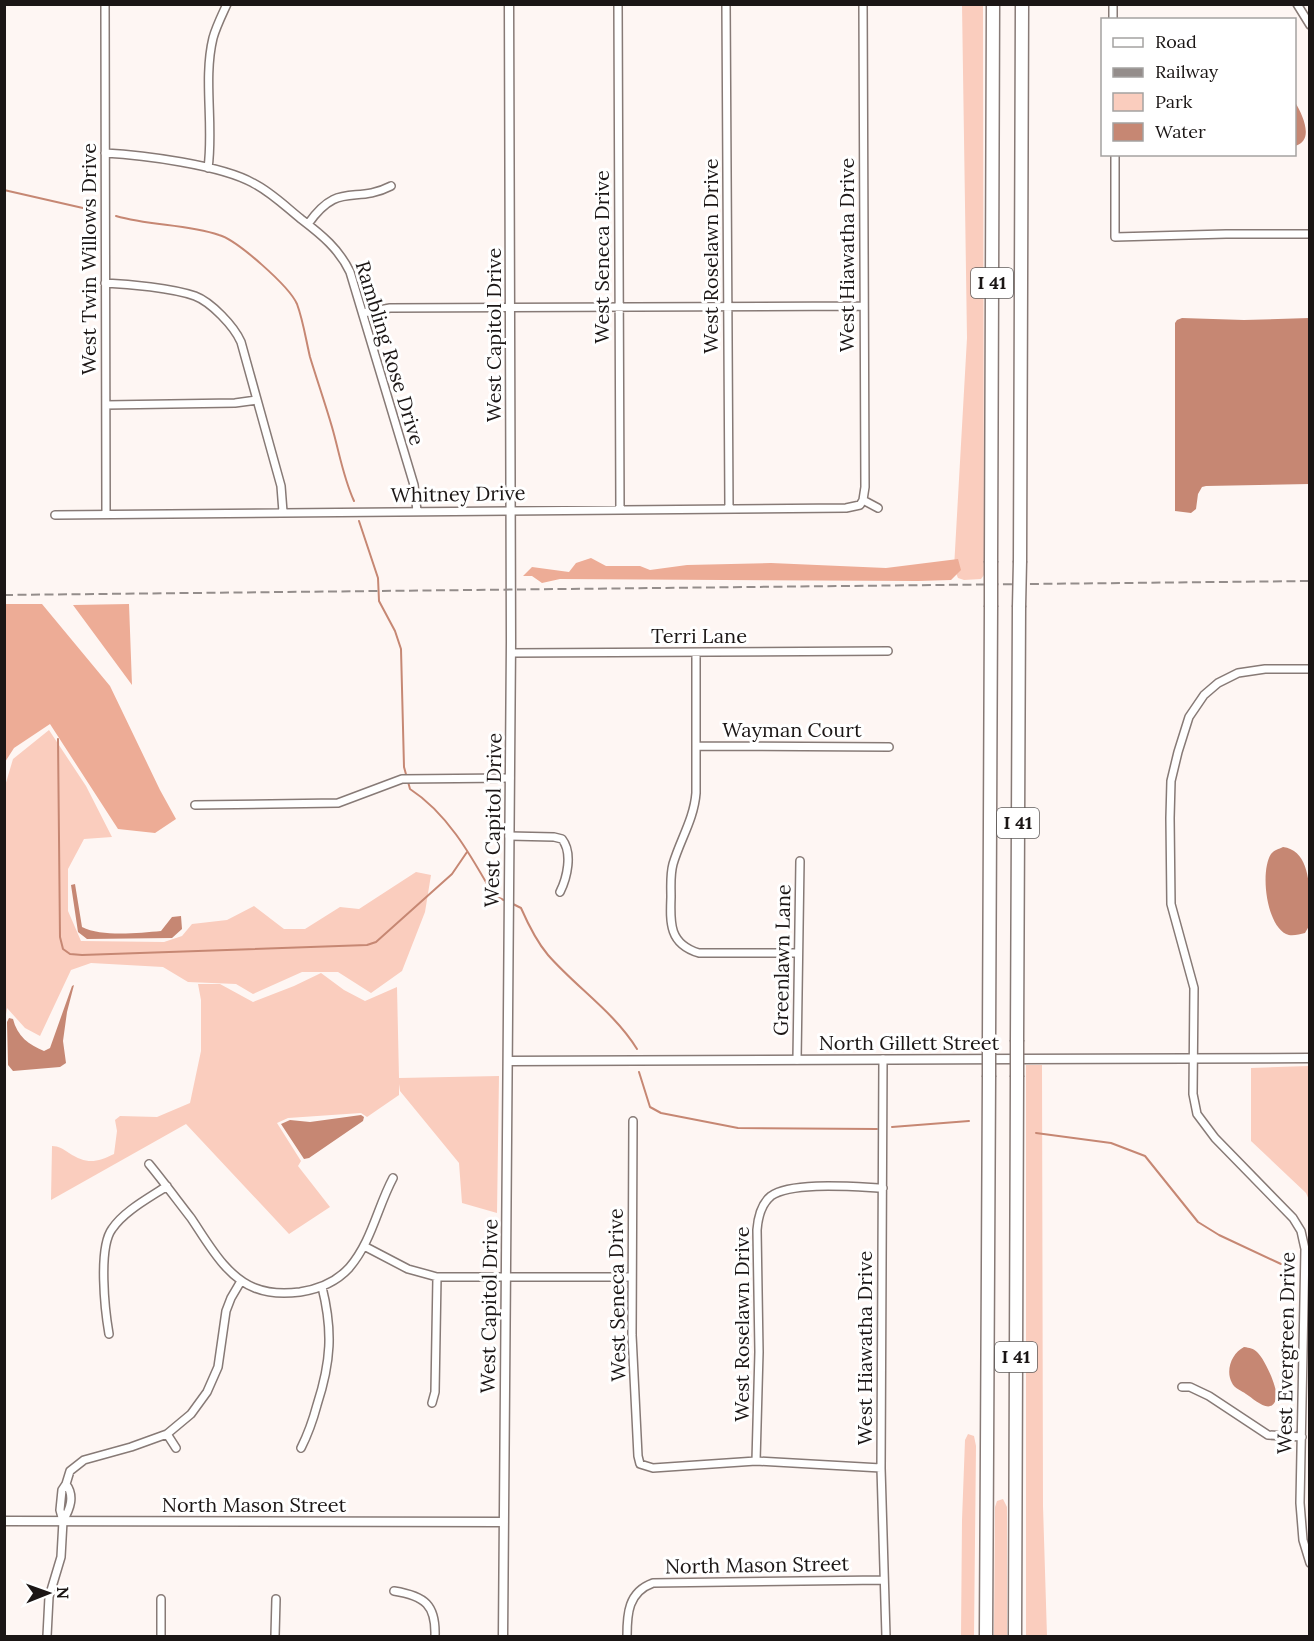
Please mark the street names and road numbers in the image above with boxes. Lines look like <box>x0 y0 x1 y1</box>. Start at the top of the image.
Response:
street label: West Twin Willows Drive <box>76 143 101 375</box>
street label: West Roselawn Drive <box>698 158 723 354</box>
street label: West Hiawatha Drive <box>834 158 859 352</box>
street label: West Seneca Drive <box>589 170 614 344</box>
street label: West Capitol Drive <box>481 248 506 422</box>
street label: Rambling Rose Drive <box>351 258 430 448</box>
road number: I 41 <box>971 268 1013 298</box>
street label: Whitney Drive <box>390 480 526 507</box>
street label: Terri Lane <box>651 623 747 648</box>
street label: Wayman Court <box>722 717 862 742</box>
street label: West Capitol Drive <box>478 732 507 907</box>
road number: I 41 <box>997 808 1039 838</box>
street label: Greenlawn Lane <box>768 884 795 1036</box>
street label: North Gillett Street <box>819 1030 1000 1055</box>
street label: West Seneca Drive <box>602 1208 631 1382</box>
street label: West Capitol Drive <box>474 1218 503 1393</box>
street label: West Roselawn Drive <box>729 1226 754 1422</box>
street label: West Hiawatha Drive <box>852 1251 877 1445</box>
street label: West Evergreen Drive <box>1271 1251 1300 1454</box>
road number: I 41 <box>995 1342 1037 1372</box>
street label: North Mason Street <box>162 1492 346 1517</box>
street label: North Mason Street <box>665 1550 850 1579</box>

